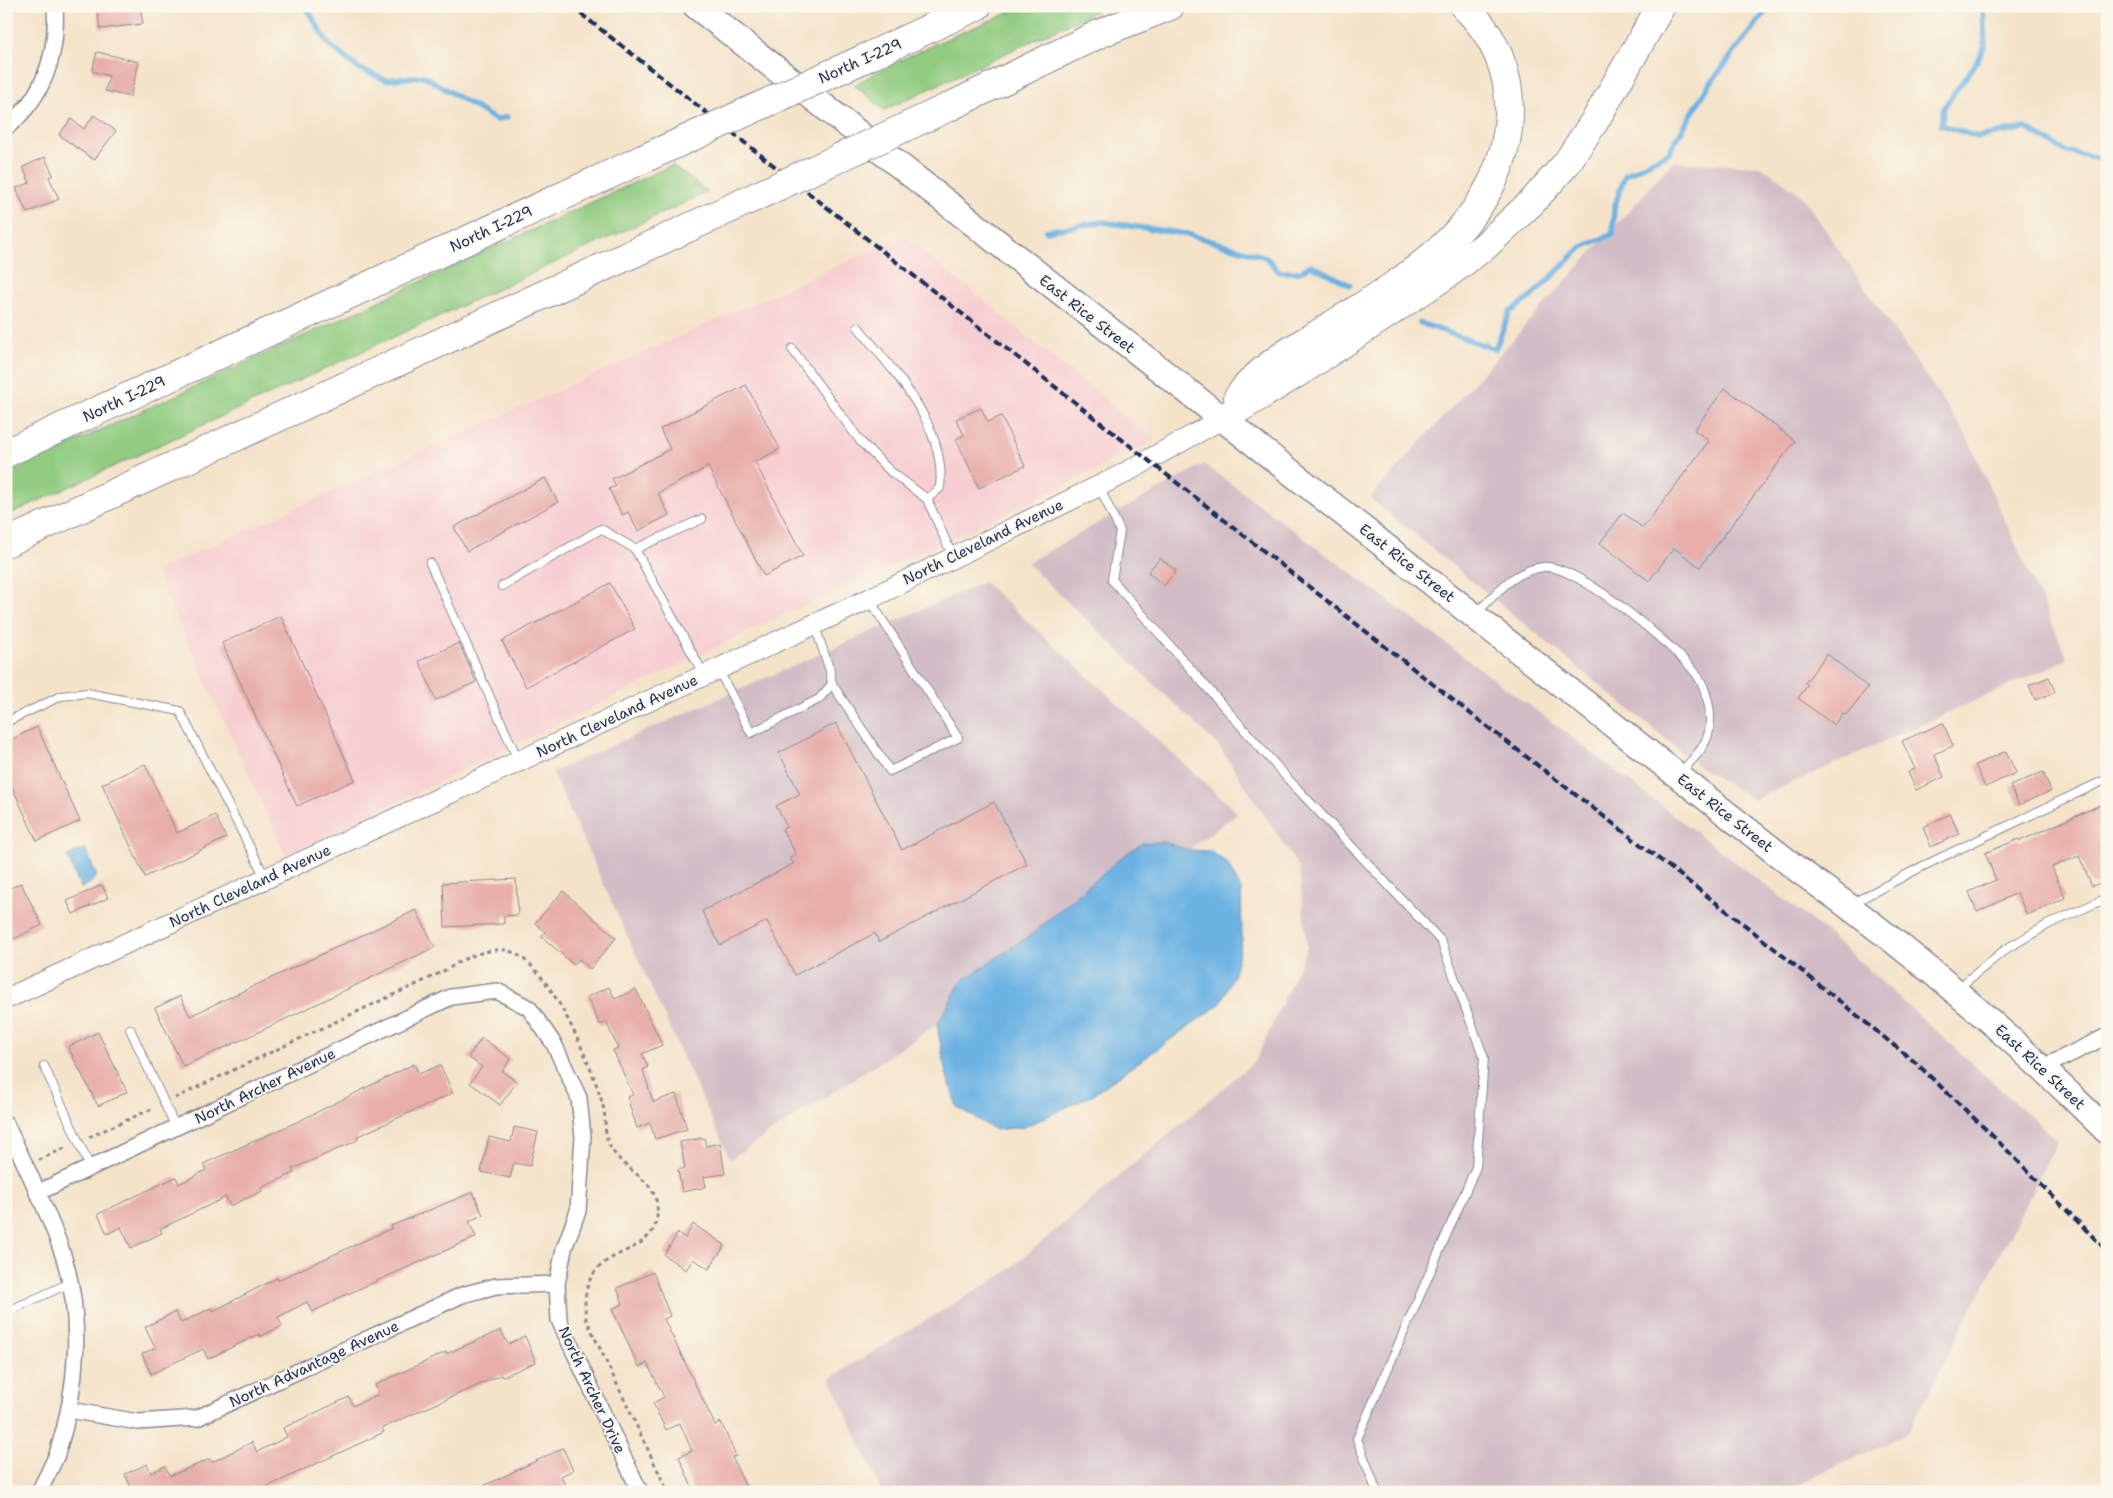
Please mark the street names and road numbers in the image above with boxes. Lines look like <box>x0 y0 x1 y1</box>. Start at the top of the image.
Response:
street label: North I-229 <box>815 34 905 88</box>
street label: North I-229 <box>446 201 536 257</box>
street label: East Rice Street <box>1035 270 1139 358</box>
street label: North I-229 <box>79 371 169 427</box>
street label: North Cleveland Avenue <box>900 494 1066 590</box>
street label: East Rice Street <box>1355 519 1459 607</box>
street label: North Cleveland Avenue <box>533 670 701 762</box>
street label: East Rice Street <box>1673 769 1777 857</box>
street label: North Cleveland Avenue <box>166 840 334 932</box>
street label: East Rice Street <box>1991 1020 2089 1114</box>
street label: North Archer Avenue <box>191 1043 339 1129</box>
street label: North Advantage Avenue <box>226 1316 402 1412</box>
street label: North Archer Drive <box>554 1323 630 1457</box>

